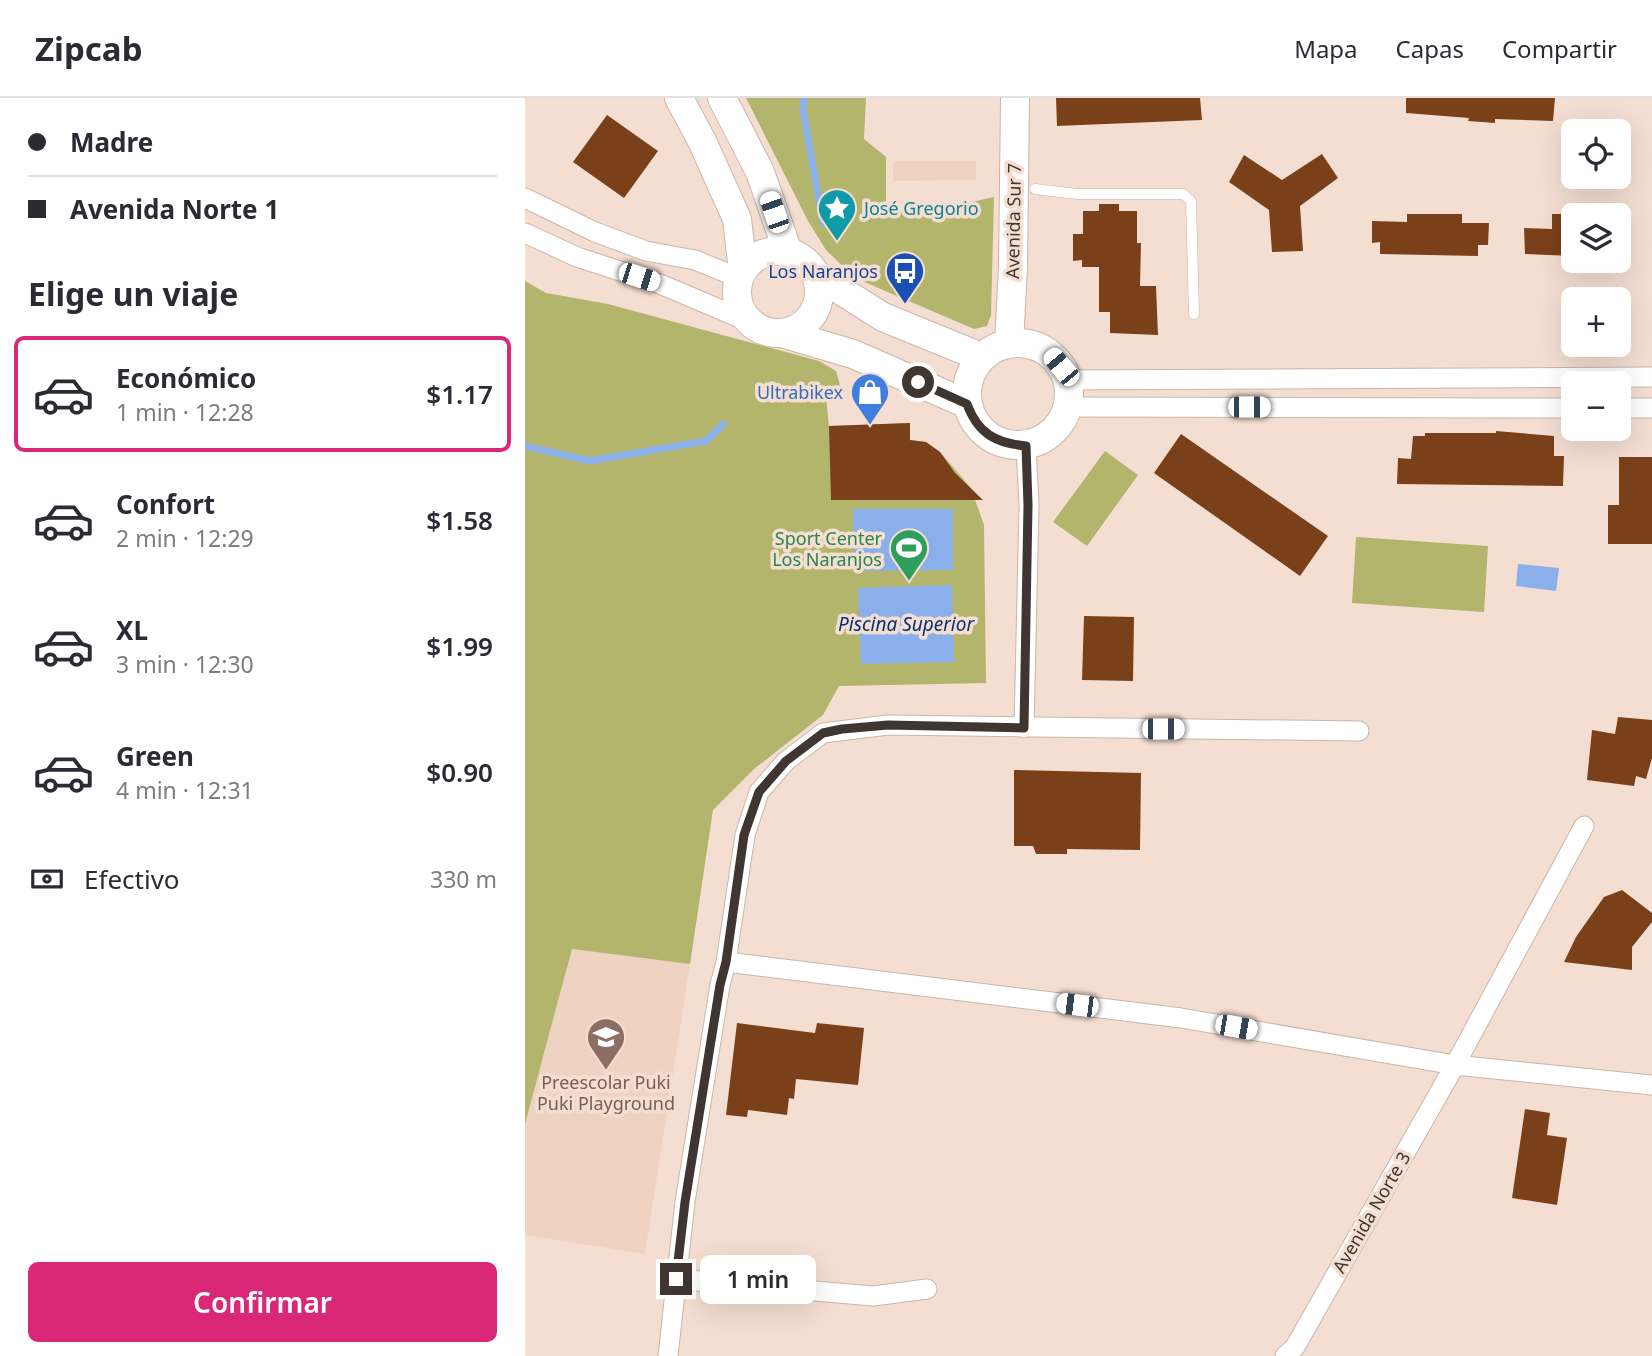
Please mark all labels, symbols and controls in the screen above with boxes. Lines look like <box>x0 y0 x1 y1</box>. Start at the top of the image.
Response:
text: Zipcab <box>35 26 142 71</box>
text: Mapa <box>1294 32 1358 65</box>
text: Capas <box>1396 32 1464 65</box>
text: Compartir <box>1502 32 1617 65</box>
map controls <box>1561 119 1631 441</box>
button: locate <box>1561 119 1631 189</box>
text: Madre <box>70 124 153 160</box>
street label: Avenida Sur 7 <box>1000 163 1026 279</box>
place icon: José Gregorio <box>816 187 858 242</box>
car <box>758 189 791 235</box>
text: Avenida Norte 1 <box>70 191 279 227</box>
place label: José Gregorio <box>862 196 979 220</box>
button: layers <box>1561 203 1631 273</box>
bus stop icon: Los Naranjos <box>884 250 926 305</box>
place label: Los Naranjos <box>768 259 878 283</box>
car <box>616 261 663 293</box>
text: Elige un viaje <box>28 272 238 315</box>
button: + <box>1561 287 1631 357</box>
car <box>1040 344 1083 390</box>
text: Económico <box>116 360 256 396</box>
icon: car <box>32 363 95 426</box>
route start <box>902 366 934 398</box>
shop icon: Ultrabikex <box>849 371 891 426</box>
button: − <box>1561 371 1631 441</box>
text: $1.17 <box>426 376 493 412</box>
place label: Ultrabikex <box>757 380 843 404</box>
text: 1 min · 12:28 <box>116 396 254 428</box>
car <box>1229 397 1271 418</box>
text: Confort <box>116 486 215 522</box>
icon: car <box>32 489 95 552</box>
text: $1.58 <box>426 502 493 538</box>
text: 2 min · 12:29 <box>116 522 254 554</box>
place label: Sport Center Los Naranjos <box>772 526 883 571</box>
sports icon: Sport Center Los Naranjos <box>888 527 930 582</box>
water label: Piscina Superior <box>838 611 975 637</box>
text: XL <box>116 612 148 648</box>
icon: car <box>32 615 95 678</box>
text: $1.99 <box>426 628 493 664</box>
text: 3 min · 12:30 <box>116 648 254 680</box>
car <box>1143 719 1185 740</box>
text: Green <box>116 738 194 774</box>
icon: car <box>32 741 95 804</box>
text: $0.90 <box>426 754 493 790</box>
text: 4 min · 12:31 <box>116 774 254 806</box>
icon: cash <box>28 860 66 898</box>
text: Efectivo <box>84 861 180 897</box>
text: 330 m <box>430 863 497 895</box>
car <box>1055 992 1100 1018</box>
car <box>1214 1013 1259 1041</box>
school or university icon: Preescolar Puki Puki Playground <box>585 1016 627 1071</box>
place label: Preescolar Puki Puki Playground <box>537 1070 675 1115</box>
street label: Avenida Norte 3 <box>1327 1147 1415 1277</box>
callout: 1 min <box>701 1254 816 1304</box>
button: Confirmar <box>28 1262 497 1342</box>
route end <box>660 1263 692 1295</box>
text: 1 min <box>727 1263 789 1295</box>

